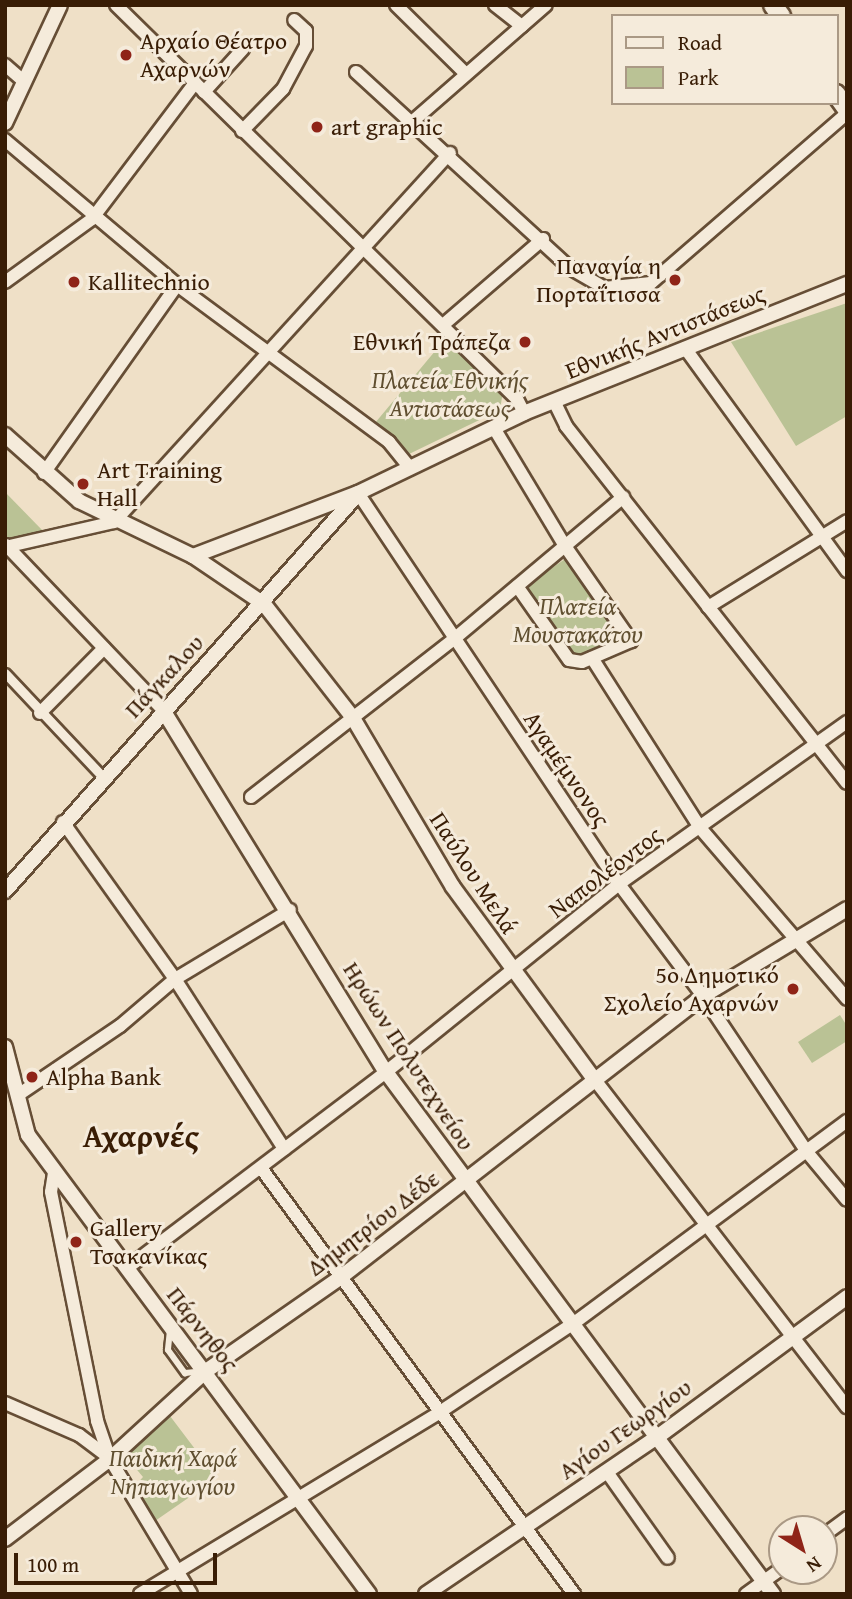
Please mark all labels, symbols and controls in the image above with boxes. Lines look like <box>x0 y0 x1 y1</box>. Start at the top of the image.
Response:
legend <box>610 14 838 105</box>
place label: Αρχαίο Θέατρο Αχαρνών <box>140 27 287 83</box>
text: Road <box>678 27 722 58</box>
marker: Αρχαίο Θέατρο Αχαρνών <box>118 47 134 63</box>
text: Park <box>678 62 719 93</box>
place label: art graphic <box>331 113 443 141</box>
marker: art graphic <box>309 119 325 135</box>
place label: Παναγία η Πορταΐτισσα <box>536 252 661 308</box>
place label: Kallitechnio <box>88 268 210 296</box>
marker: Παναγία η Πορταΐτισσα <box>667 272 683 288</box>
marker: Kallitechnio <box>66 274 82 290</box>
street label: Εθνικής Αντιστάσεως <box>561 279 769 385</box>
place label: Εθνική Τράπεζα <box>353 328 511 356</box>
marker: Εθνική Τράπεζα <box>517 334 533 350</box>
park label: Πλατεία Εθνικής Αντιστάσεως <box>372 366 528 422</box>
place label: Art Training Hall <box>97 456 222 512</box>
marker: Art Training Hall <box>75 476 91 492</box>
park label: Πλατεία Μουστακάτου <box>513 592 643 648</box>
street label: Πάγκαλου <box>118 628 210 724</box>
street label: Αγαμέμνονος <box>518 706 616 832</box>
street label: Παύλου Μελά <box>424 807 524 939</box>
street label: Ναπολέοντος <box>543 820 667 924</box>
street label: Ηρώων Πολυτεχνείου <box>337 956 481 1156</box>
place label: 5ο Δημοτικό Σχολείο Αχαρνών <box>604 961 779 1017</box>
marker: 5ο Δημοτικό Σχολείο Αχαρνών <box>785 981 801 997</box>
place label: Alpha Bank <box>46 1063 161 1091</box>
marker: Alpha Bank <box>24 1069 40 1085</box>
district label: Αχαρνές <box>83 1117 199 1155</box>
street label: Δημητρίου Δέδε <box>301 1164 445 1282</box>
place label: Gallery Τσακανίκας <box>90 1214 207 1270</box>
marker: Gallery Τσακανίκας <box>68 1234 84 1250</box>
street label: Πάρνηθος <box>161 1281 245 1377</box>
street label: Αγίου Γεωργίου <box>553 1373 697 1485</box>
park label: Παιδική Χαρά Νηπιαγωγίου <box>109 1444 237 1500</box>
north arrow <box>768 1515 838 1585</box>
scale bar <box>18 1540 220 1584</box>
text: 100 m <box>27 1549 79 1580</box>
text: N <box>801 1550 828 1580</box>

